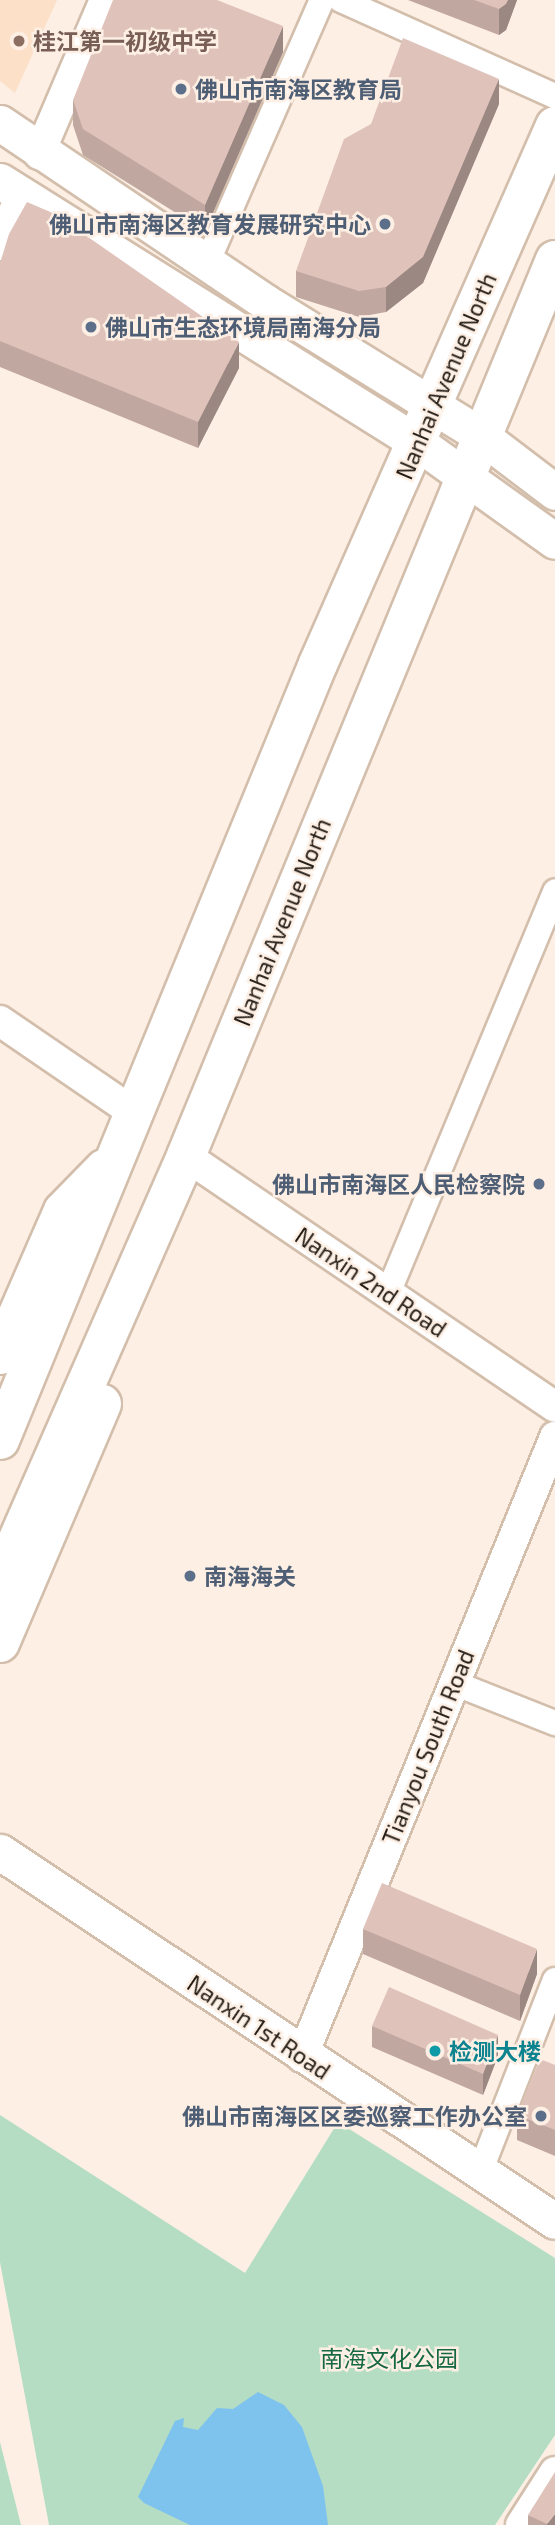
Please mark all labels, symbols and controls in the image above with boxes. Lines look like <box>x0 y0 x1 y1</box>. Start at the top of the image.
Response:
place label: 桂江第一初级中学 <box>33 27 217 55</box>
marker: 桂江第一初级中学 <box>11 33 27 49</box>
place label: 佛山市南海区教育局 <box>195 75 402 103</box>
marker: 佛山市南海区教育局 <box>173 81 189 97</box>
place label: 佛山市南海区教育发展研究中心 <box>49 210 371 238</box>
marker: 佛山市南海区教育发展研究中心 <box>377 216 393 232</box>
street label: Nanhai Avenue North <box>390 268 502 484</box>
place label: 佛山市生态环境局南海分局 <box>105 313 381 341</box>
marker: 佛山市生态环境局南海分局 <box>83 319 99 335</box>
street label: Nanhai Avenue North <box>228 814 336 1030</box>
place label: 佛山市南海区人民检察院 <box>272 1170 525 1198</box>
marker: 佛山市南海区人民检察院 <box>531 1176 547 1192</box>
street label: Nanxin 2nd Road <box>290 1221 452 1343</box>
place label: 南海海关 <box>204 1562 296 1590</box>
marker: 南海海关 <box>182 1568 198 1584</box>
street label: Tianyou South Road <box>376 1646 480 1848</box>
street label: Nanxin 1st Road <box>182 1969 336 2085</box>
place label: 检测大楼 <box>449 2037 541 2065</box>
marker: 检测大楼 <box>427 2043 443 2059</box>
place label: 佛山市南海区区委巡察工作办公室 <box>182 2102 527 2130</box>
marker: 佛山市南海区区委巡察工作办公室 <box>533 2108 549 2124</box>
park label: 南海文化公园 <box>320 2344 458 2372</box>

